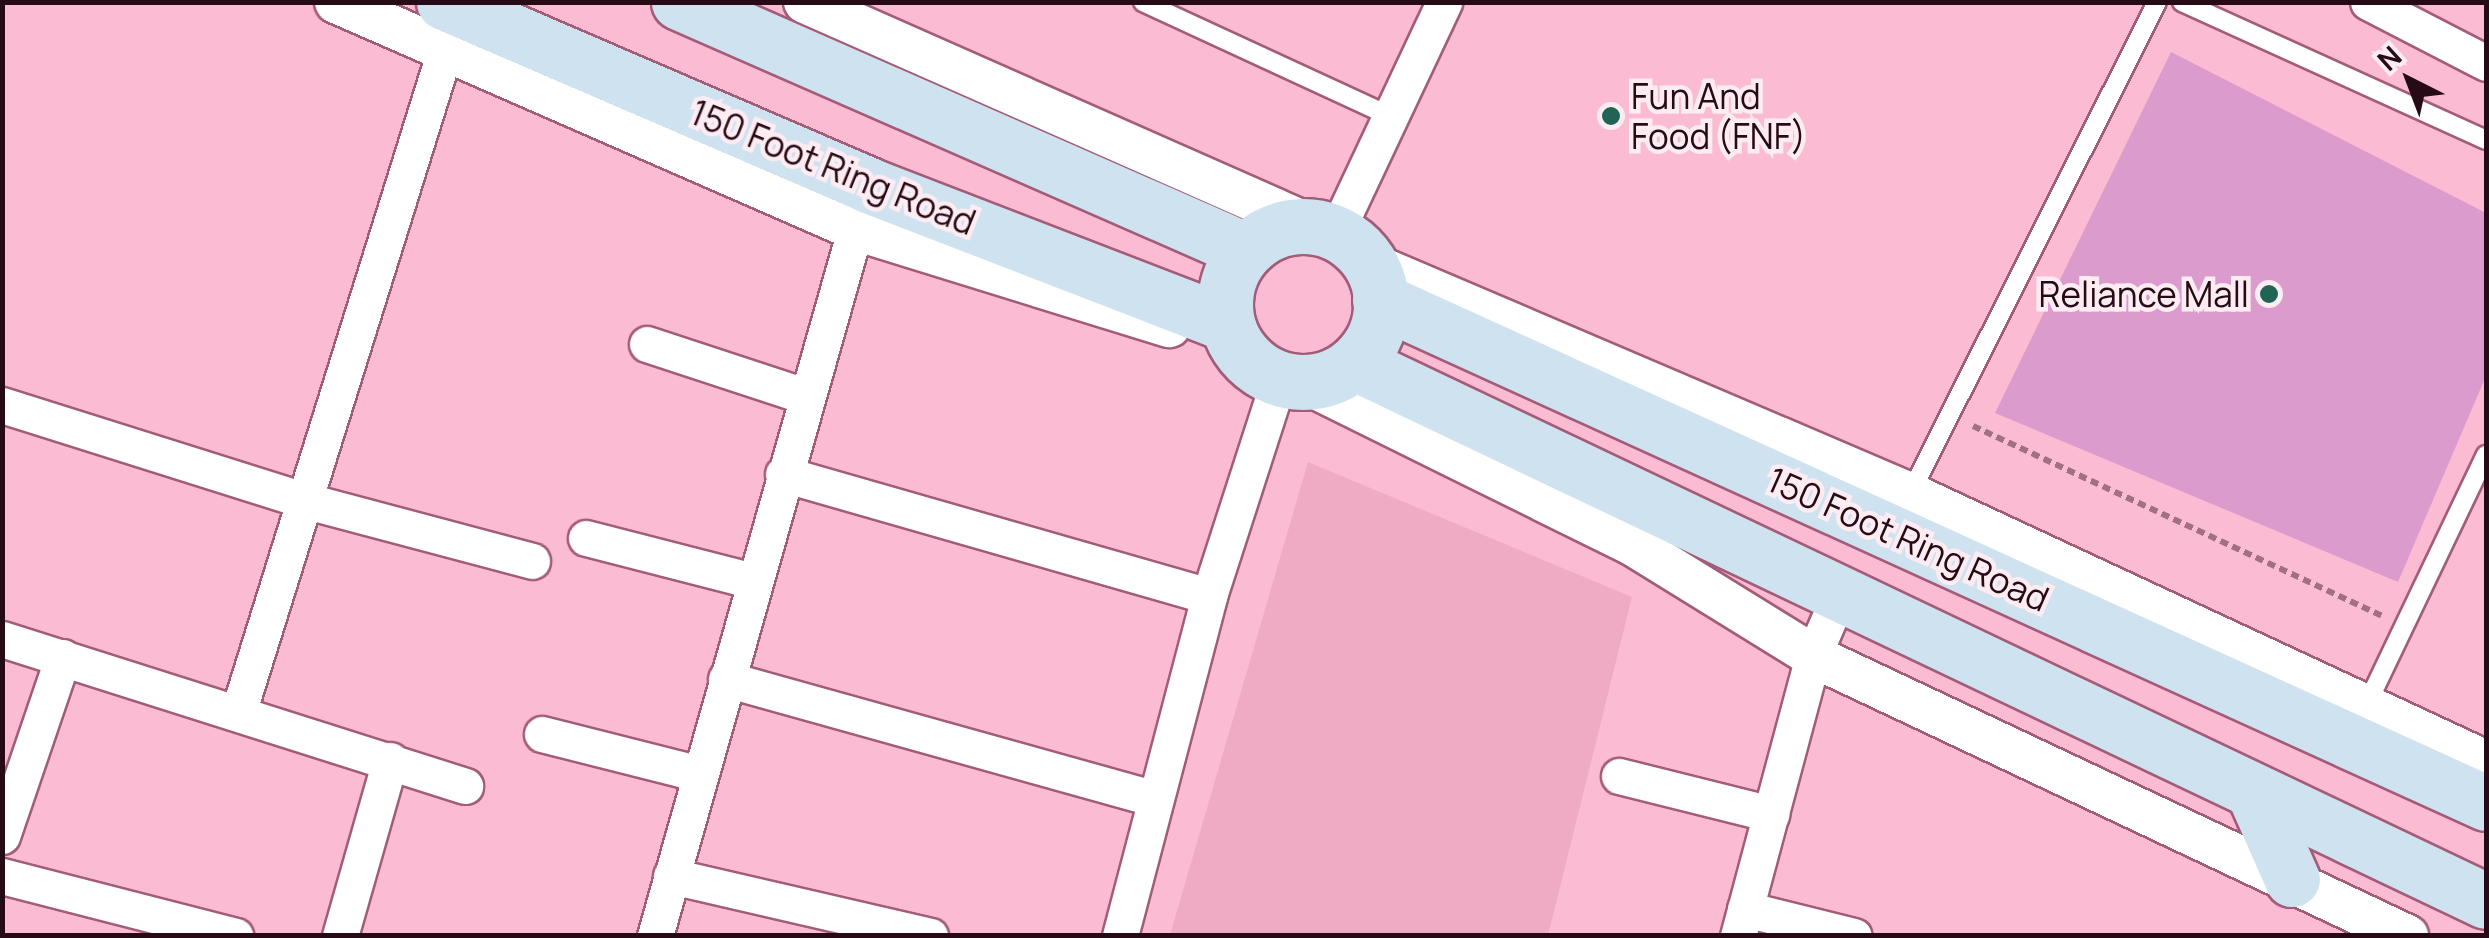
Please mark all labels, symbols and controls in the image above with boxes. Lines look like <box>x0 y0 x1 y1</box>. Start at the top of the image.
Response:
north arrow <box>2359 30 2459 130</box>
text: N <box>2369 37 2409 79</box>
place label: Fun And Food (FNF) <box>1631 75 1806 157</box>
street label: 150 Foot Ring Road <box>684 91 982 243</box>
marker: Fun And Food (FNF) <box>1600 105 1622 127</box>
place label: Reliance Mall <box>2039 273 2249 315</box>
marker: Reliance Mall <box>2258 283 2280 305</box>
street label: 150 Foot Ring Road <box>1761 458 2055 620</box>

